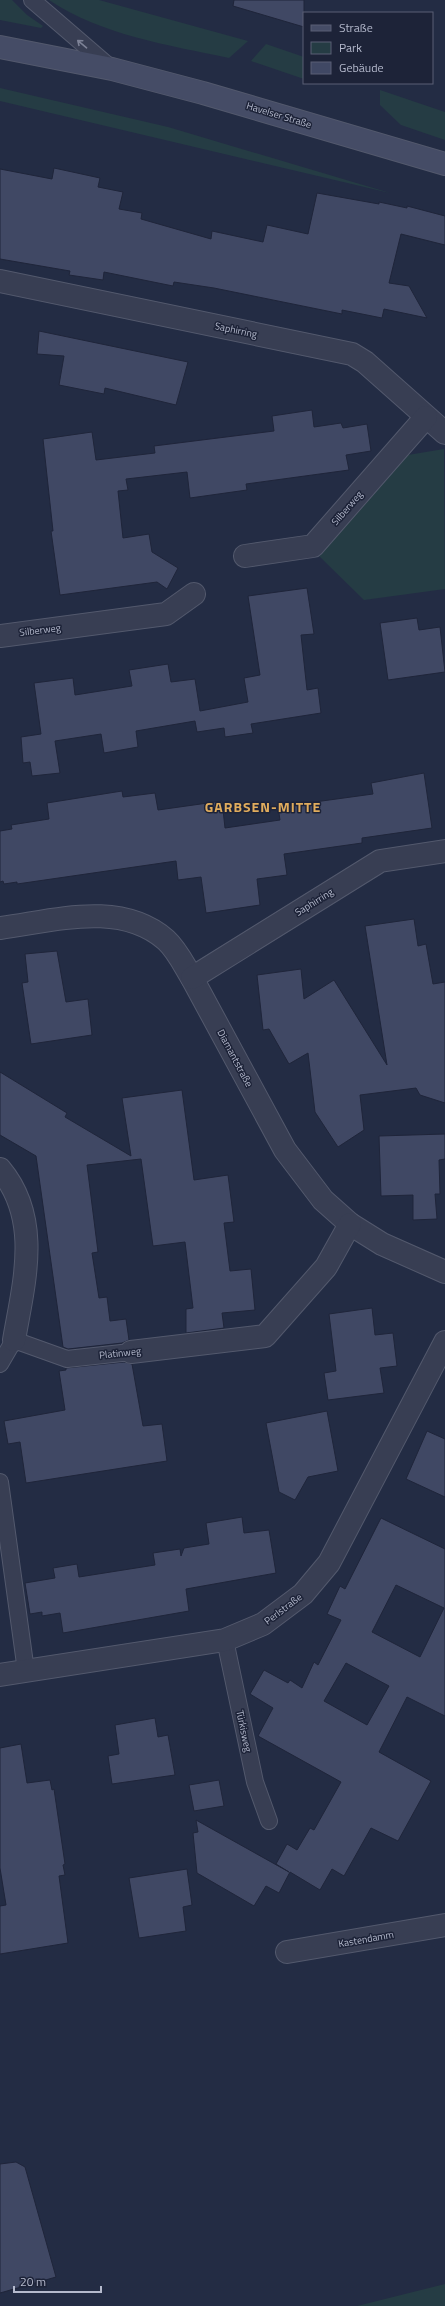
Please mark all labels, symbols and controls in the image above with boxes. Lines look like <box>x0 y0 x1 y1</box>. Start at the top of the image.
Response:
legend <box>303 12 433 84</box>
text: Straße <box>339 18 373 37</box>
text: Park <box>339 38 362 57</box>
one-way arrow <box>76 40 87 49</box>
text: Gebäude <box>339 58 384 77</box>
street label: Havelser Straße <box>245 98 313 132</box>
street label: Saphirring <box>213 318 259 342</box>
street label: Silberweg <box>328 487 366 529</box>
street label: Silberweg <box>19 620 61 640</box>
district label: GARBSEN-MITTE <box>205 796 321 817</box>
street label: Saphirring <box>292 884 336 920</box>
street label: Diamantstraße <box>214 1027 256 1089</box>
street label: Platinweg <box>98 1343 142 1363</box>
street label: Perlstraße <box>261 1590 305 1628</box>
street label: Türkisweg <box>232 1709 256 1753</box>
street label: Kastendamm <box>337 1927 395 1951</box>
scale bar <box>14 2268 101 2294</box>
text: 20 m <box>20 2272 46 2291</box>

